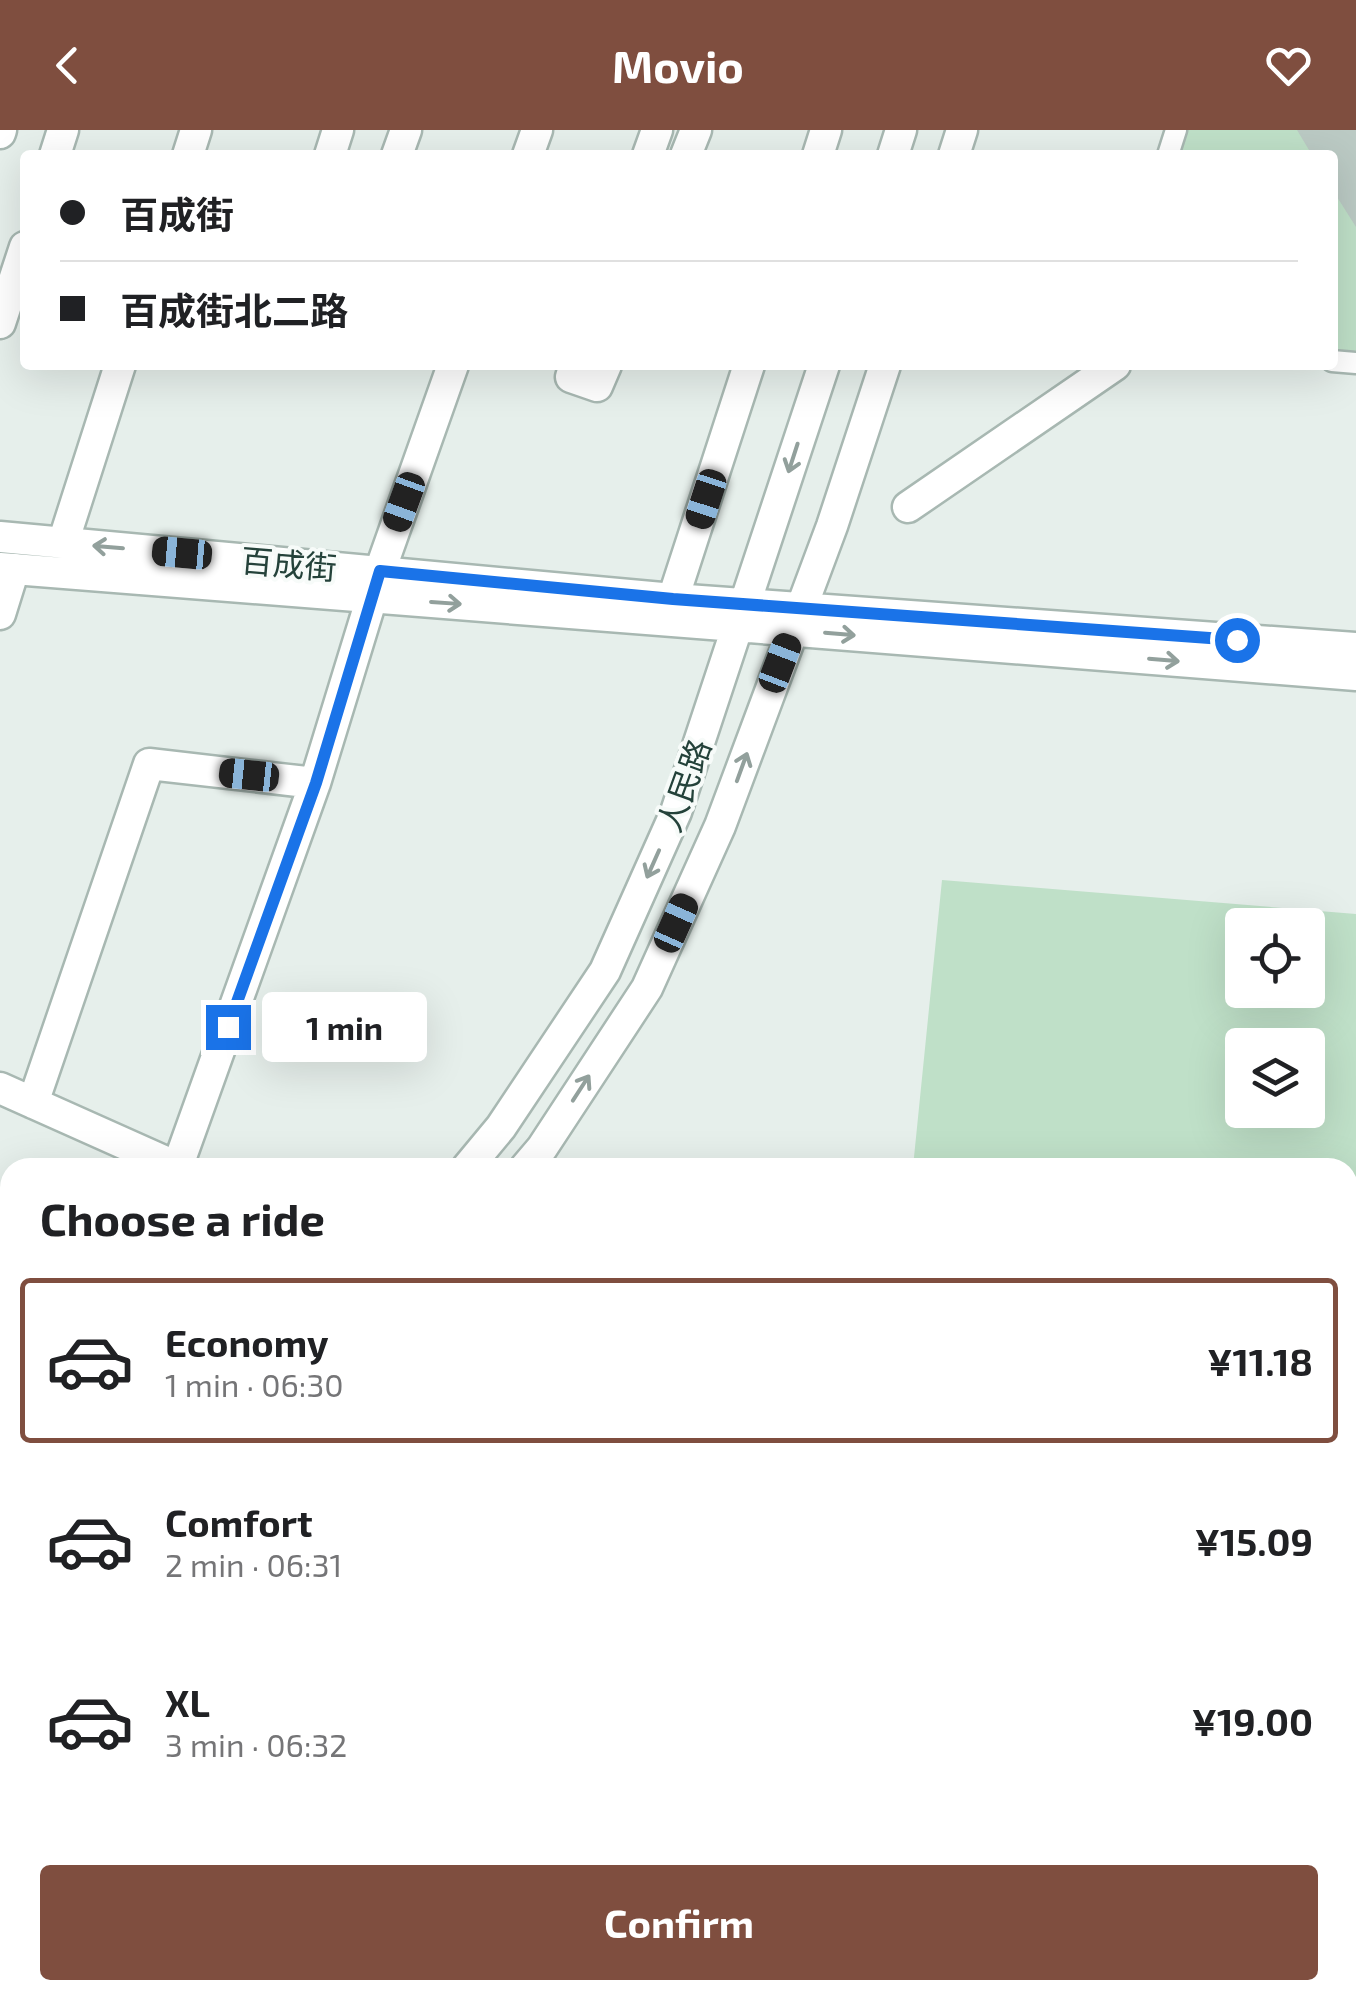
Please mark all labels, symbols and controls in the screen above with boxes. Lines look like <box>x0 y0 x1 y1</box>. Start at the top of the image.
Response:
icon: back <box>40 38 95 93</box>
text: Movio <box>612 38 744 92</box>
icon: heart <box>1261 38 1316 93</box>
text: 百成街 <box>120 191 234 237</box>
text: 百成街北二路 <box>120 287 348 333</box>
one-way arrow <box>783 441 801 473</box>
car <box>682 466 730 532</box>
car <box>380 469 428 535</box>
car <box>151 535 213 571</box>
one-way arrow <box>92 537 124 556</box>
street label: 百成街 <box>240 540 338 586</box>
one-way arrow <box>430 594 462 613</box>
route start <box>1215 618 1260 663</box>
one-way arrow <box>823 625 855 644</box>
car <box>755 630 805 696</box>
one-way arrow <box>1147 651 1179 670</box>
street label: 人民路 <box>649 733 717 837</box>
one-way arrow <box>734 753 752 784</box>
car <box>218 757 280 793</box>
one-way arrow <box>642 848 661 878</box>
car <box>650 889 702 957</box>
map controls <box>1225 908 1325 1128</box>
button: locate <box>1225 908 1325 1008</box>
callout: 1 min <box>263 992 428 1062</box>
route end <box>206 1005 251 1050</box>
text: 1 min <box>306 1008 383 1046</box>
button: layers <box>1225 1028 1325 1128</box>
one-way arrow <box>571 1075 591 1102</box>
text: Choose a ride <box>40 1191 325 1245</box>
icon: car <box>45 1316 135 1406</box>
text: Economy <box>165 1319 329 1365</box>
text: ¥11.18 <box>1207 1338 1313 1384</box>
text: 1 min · 06:30 <box>165 1365 344 1403</box>
icon: car <box>45 1496 135 1586</box>
text: Comfort <box>165 1499 313 1545</box>
text: ¥15.09 <box>1195 1518 1313 1564</box>
text: 2 min · 06:31 <box>165 1545 342 1583</box>
icon: car <box>45 1676 135 1766</box>
text: XL <box>165 1679 210 1725</box>
text: ¥19.00 <box>1192 1698 1313 1744</box>
text: 3 min · 06:32 <box>165 1725 347 1763</box>
button: Confirm <box>40 1865 1318 1980</box>

